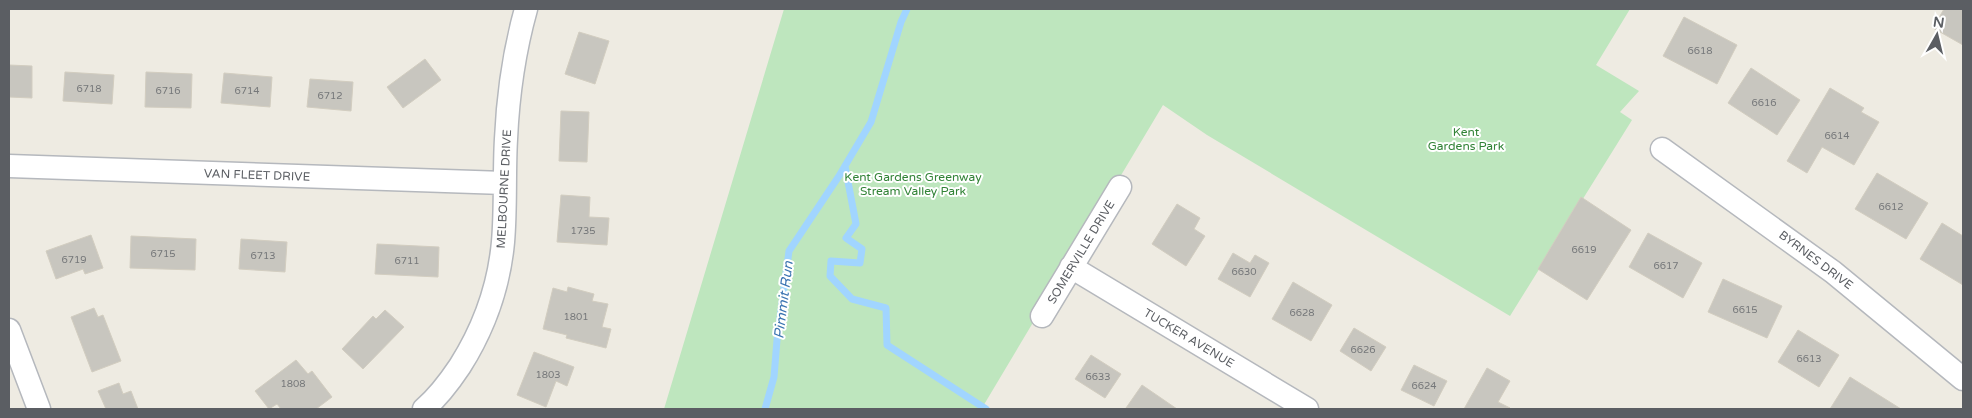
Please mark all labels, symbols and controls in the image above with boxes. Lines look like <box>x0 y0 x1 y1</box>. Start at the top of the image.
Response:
north arrow <box>1912 10 1962 60</box>
text: N <box>1932 13 1945 32</box>
house number: 6618 <box>1687 45 1713 57</box>
house number: 6718 <box>76 83 102 95</box>
house number: 6716 <box>155 85 181 97</box>
house number: 6714 <box>234 85 260 97</box>
house number: 6712 <box>317 90 343 102</box>
house number: 6616 <box>1751 97 1777 109</box>
park label: Kent Gardens Park <box>1428 125 1505 153</box>
street label: MELBOURNE DRIVE <box>494 129 514 249</box>
house number: 6614 <box>1824 130 1850 142</box>
street label: VAN FLEET DRIVE <box>204 166 311 184</box>
park label: Kent Gardens Greenway Stream Valley Park <box>844 170 982 198</box>
street label: SOMERVILLE DRIVE <box>1045 197 1118 306</box>
house number: 6612 <box>1878 201 1904 213</box>
house number: 1735 <box>570 225 596 237</box>
street label: BYRNES DRIVE <box>1776 228 1856 293</box>
house number: 6619 <box>1571 244 1597 256</box>
house number: 6715 <box>150 248 176 260</box>
house number: 6713 <box>250 250 276 262</box>
house number: 6719 <box>61 254 87 266</box>
house number: 6711 <box>394 255 420 267</box>
water label: Pimmit Run <box>770 260 797 340</box>
house number: 6617 <box>1653 260 1679 272</box>
house number: 6630 <box>1231 266 1257 278</box>
house number: 6615 <box>1732 304 1758 316</box>
street label: TUCKER AVENUE <box>1141 305 1237 371</box>
house number: 6628 <box>1289 307 1315 319</box>
house number: 1801 <box>563 311 589 323</box>
house number: 6626 <box>1350 344 1376 356</box>
house number: 6613 <box>1796 353 1822 365</box>
house number: 1803 <box>535 369 561 381</box>
house number: 6633 <box>1085 371 1111 383</box>
house number: 1808 <box>280 378 306 390</box>
house number: 6624 <box>1411 380 1437 392</box>

